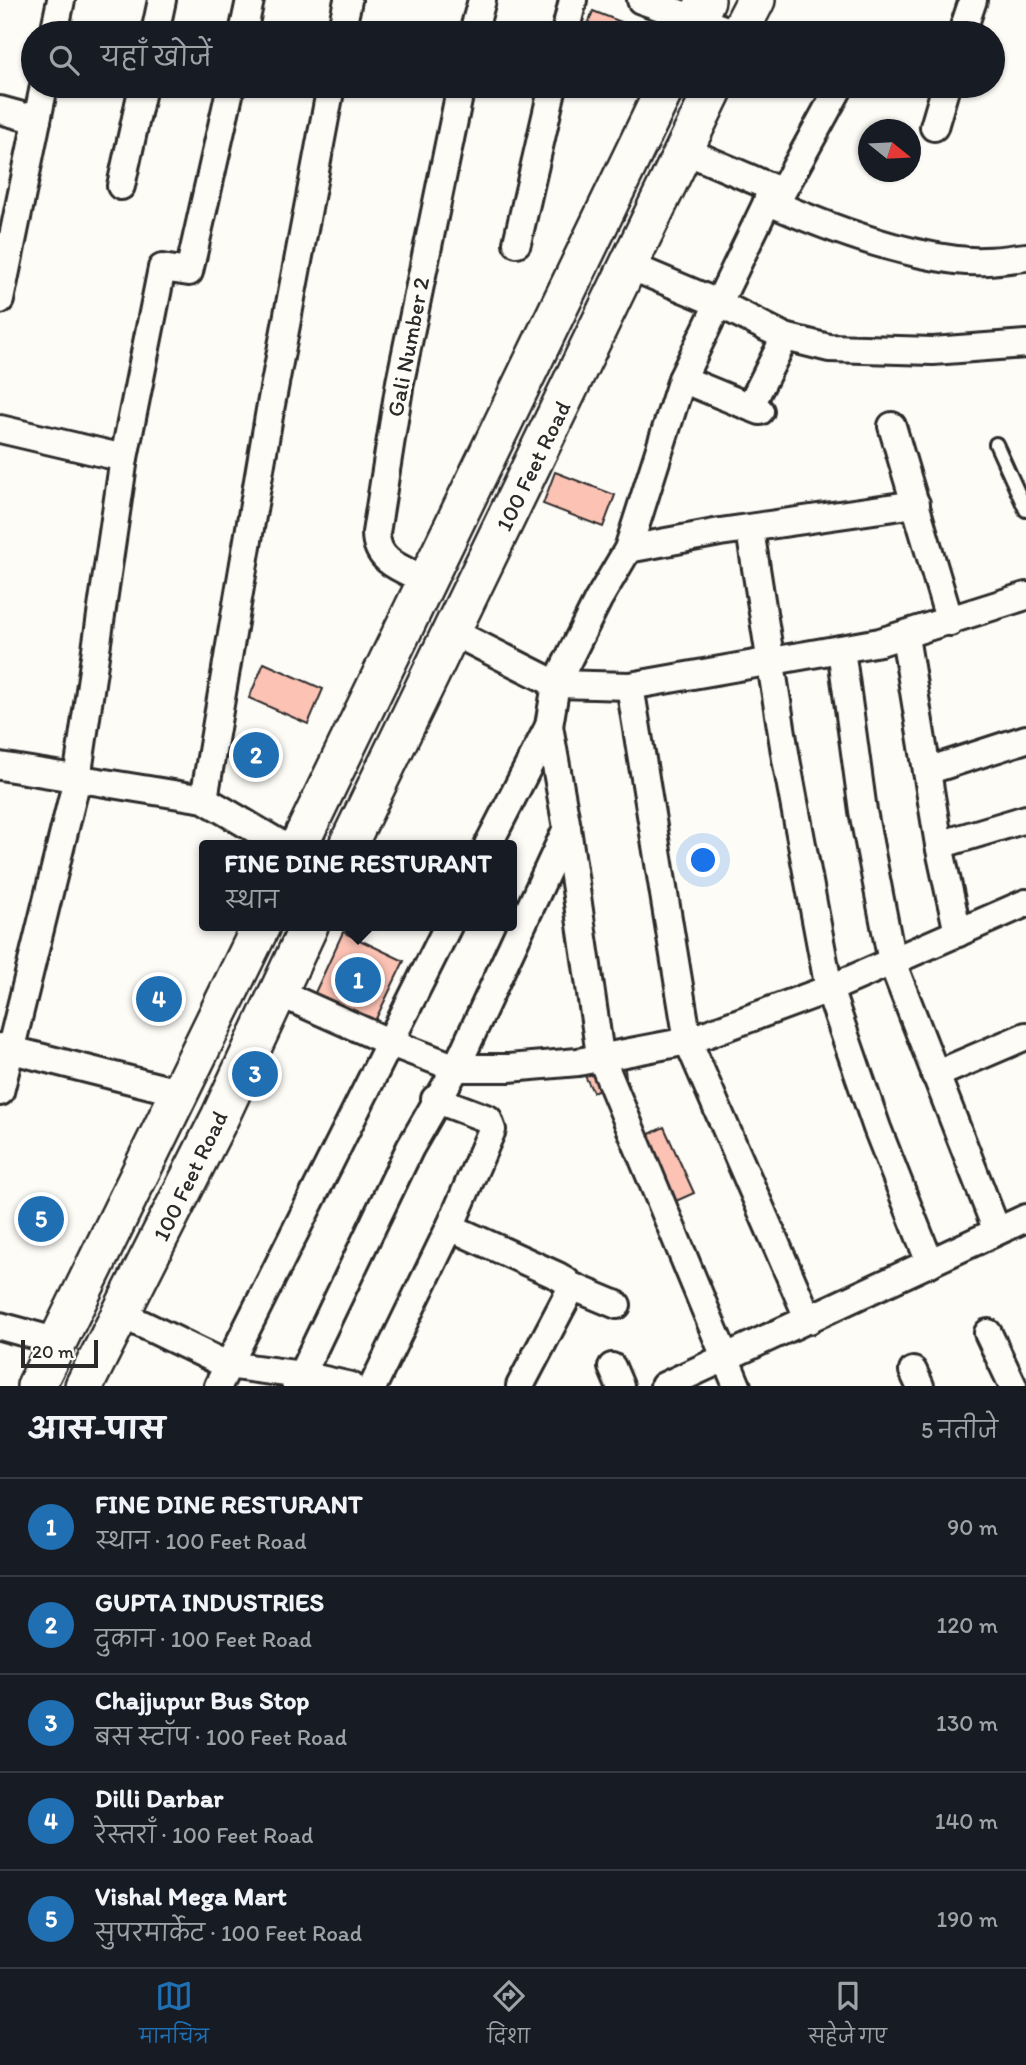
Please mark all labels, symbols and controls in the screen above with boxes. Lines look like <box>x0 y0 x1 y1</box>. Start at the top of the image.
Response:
search box <box>21 21 1005 98</box>
icon: search <box>45 41 83 79</box>
text: यहाँ खोजें <box>101 41 212 73</box>
north arrow <box>858 119 921 182</box>
street label: Gali Number 2 <box>381 275 435 419</box>
street label: 100 Feet Road <box>489 396 577 536</box>
pin: 2 <box>233 729 279 781</box>
popup <box>199 840 517 931</box>
your location <box>686 843 720 877</box>
text: FINE DINE RESTURANT <box>224 847 492 879</box>
text: स्थान <box>224 886 279 914</box>
pin: 1 <box>335 954 381 1006</box>
pin: 4 <box>136 973 182 1025</box>
pin: 3 <box>232 1048 278 1100</box>
street label: 100 Feet Road <box>146 1106 234 1246</box>
pin: 5 <box>18 1193 64 1245</box>
scale bar <box>21 1337 98 1369</box>
text: 20 m <box>32 1340 74 1363</box>
text: आस-पास <box>28 1410 165 1447</box>
text: 5 नतीजे <box>921 1416 998 1444</box>
text: FINE DINE RESTURANT <box>95 1488 363 1520</box>
text: 1 <box>46 1513 56 1541</box>
text: 90 m <box>947 1513 998 1541</box>
text: स्थान · 100 Feet Road <box>95 1527 307 1555</box>
text: GUPTA INDUSTRIES <box>95 1586 324 1618</box>
text: 2 <box>45 1611 57 1639</box>
text: 120 m <box>937 1611 998 1639</box>
text: दुकान · 100 Feet Road <box>95 1625 312 1653</box>
text: Chajjupur Bus Stop <box>95 1684 309 1716</box>
text: 3 <box>45 1709 57 1737</box>
text: 130 m <box>936 1709 998 1737</box>
text: बस स्टॉप · 100 Feet Road <box>95 1723 347 1751</box>
text: Dilli Darbar <box>95 1782 223 1814</box>
text: 4 <box>44 1807 58 1835</box>
text: 140 m <box>935 1807 998 1835</box>
text: रेस्तराँ · 100 Feet Road <box>95 1821 313 1849</box>
text: Vishal Mega Mart <box>95 1880 287 1912</box>
text: 5 <box>45 1905 57 1933</box>
text: 190 m <box>937 1905 998 1933</box>
text: सुपरमार्केट · 100 Feet Road <box>95 1919 362 1947</box>
tab: मानचित्र <box>139 1977 209 2057</box>
tab: दिशा <box>487 1977 530 2057</box>
tab: सहेजे गए <box>809 1977 887 2057</box>

